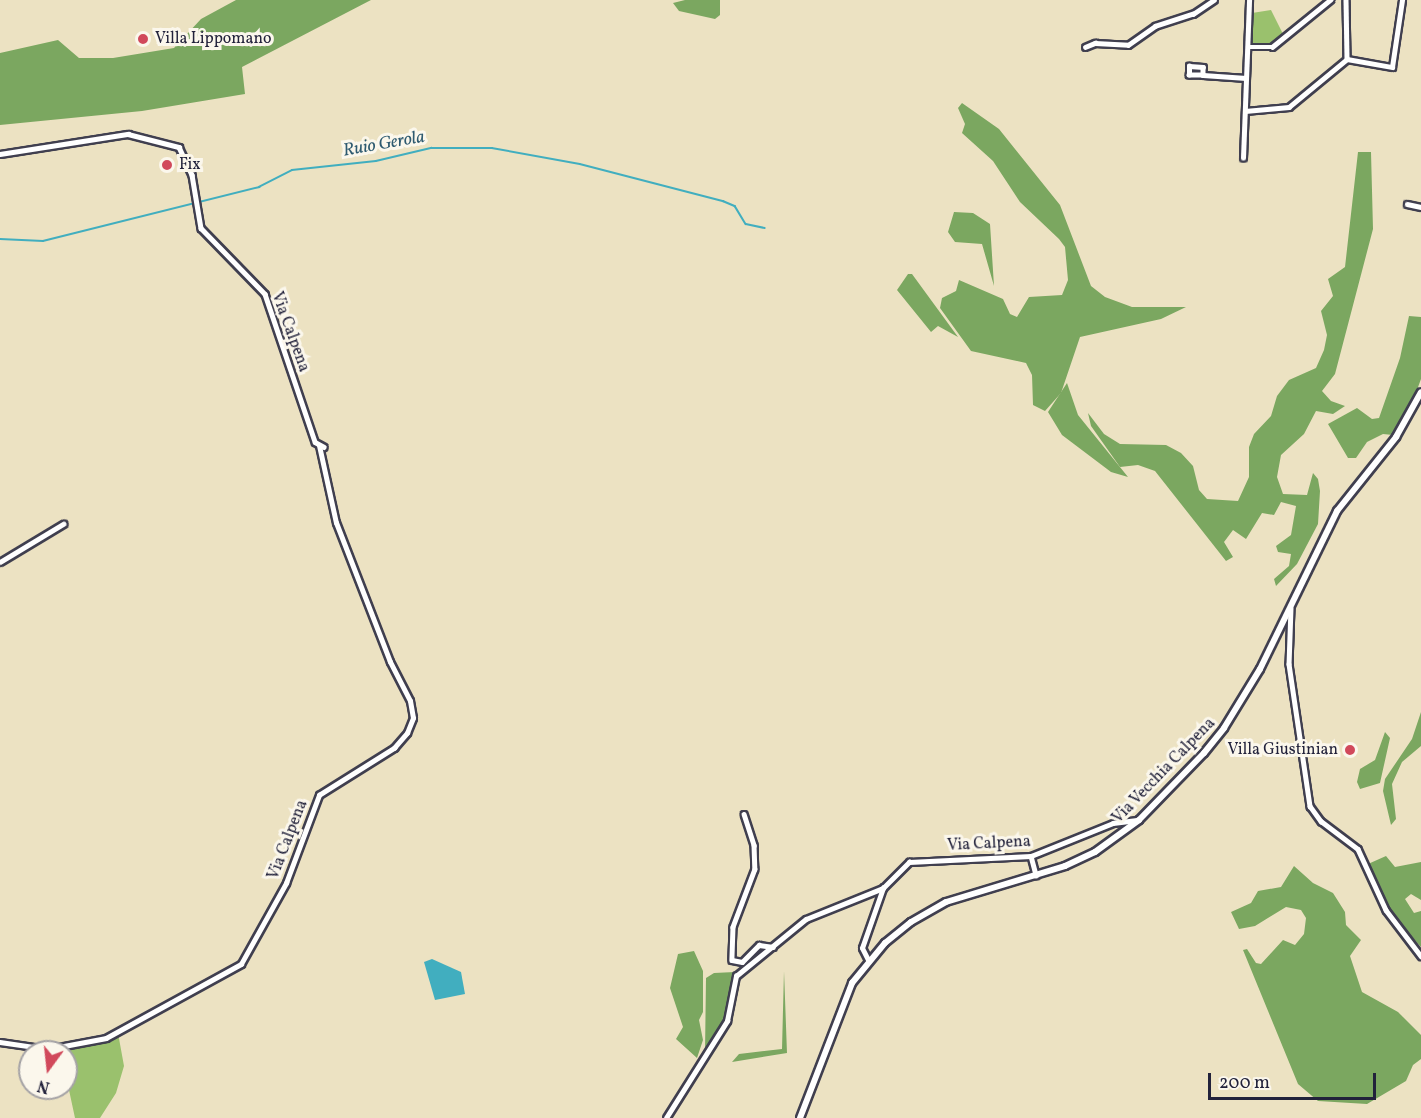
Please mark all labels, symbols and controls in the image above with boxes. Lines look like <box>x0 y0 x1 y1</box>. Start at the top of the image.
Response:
place label: Villa Lippomano <box>155 29 272 49</box>
marker: Villa Lippomano <box>136 32 150 46</box>
water label: Ruio Gerola <box>341 127 427 163</box>
place label: Fix <box>179 155 201 175</box>
marker: Fix <box>160 158 174 172</box>
street label: Via Calpena <box>267 289 313 375</box>
street label: Via Vecchia Calpena <box>1108 714 1220 828</box>
place label: Villa Giustinian <box>1228 740 1338 760</box>
marker: Villa Giustinian <box>1343 743 1357 757</box>
street label: Via Calpena <box>264 798 312 882</box>
street label: Via Calpena <box>947 832 1031 856</box>
north arrow <box>18 1040 78 1100</box>
scale bar <box>1211 1061 1379 1099</box>
text: 200 m <box>1219 1071 1270 1096</box>
text: N <box>35 1073 52 1098</box>

